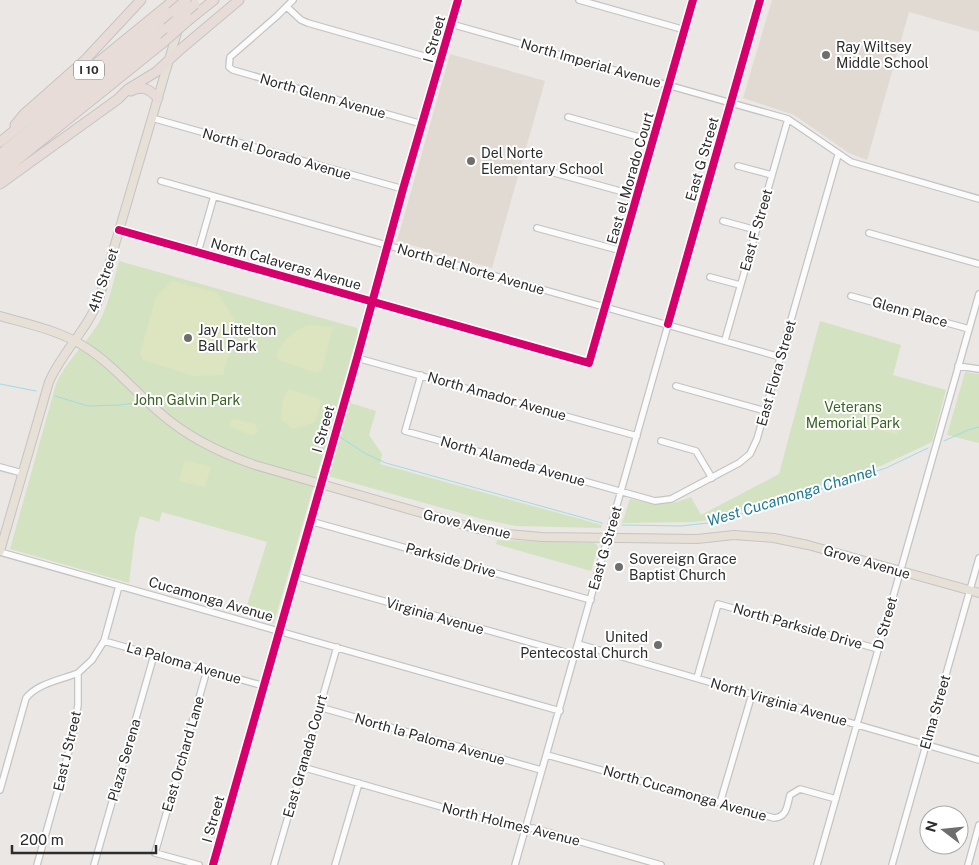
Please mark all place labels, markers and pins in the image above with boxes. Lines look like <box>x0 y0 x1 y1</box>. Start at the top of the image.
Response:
place label: Ray Wiltsey Middle School <box>836 39 929 71</box>
marker: Ray Wiltsey Middle School <box>820 49 832 61</box>
place label: Del Norte Elementary School <box>481 145 604 177</box>
marker: Del Norte Elementary School <box>465 155 477 167</box>
place label: Jay Littelton Ball Park <box>198 322 276 354</box>
marker: Jay Littelton Ball Park <box>182 332 194 344</box>
place label: Sovereign Grace Baptist Church <box>629 551 737 583</box>
marker: Sovereign Grace Baptist Church <box>613 561 625 573</box>
place label: United Pentecostal Church <box>520 629 648 661</box>
marker: United Pentecostal Church <box>652 639 664 651</box>

